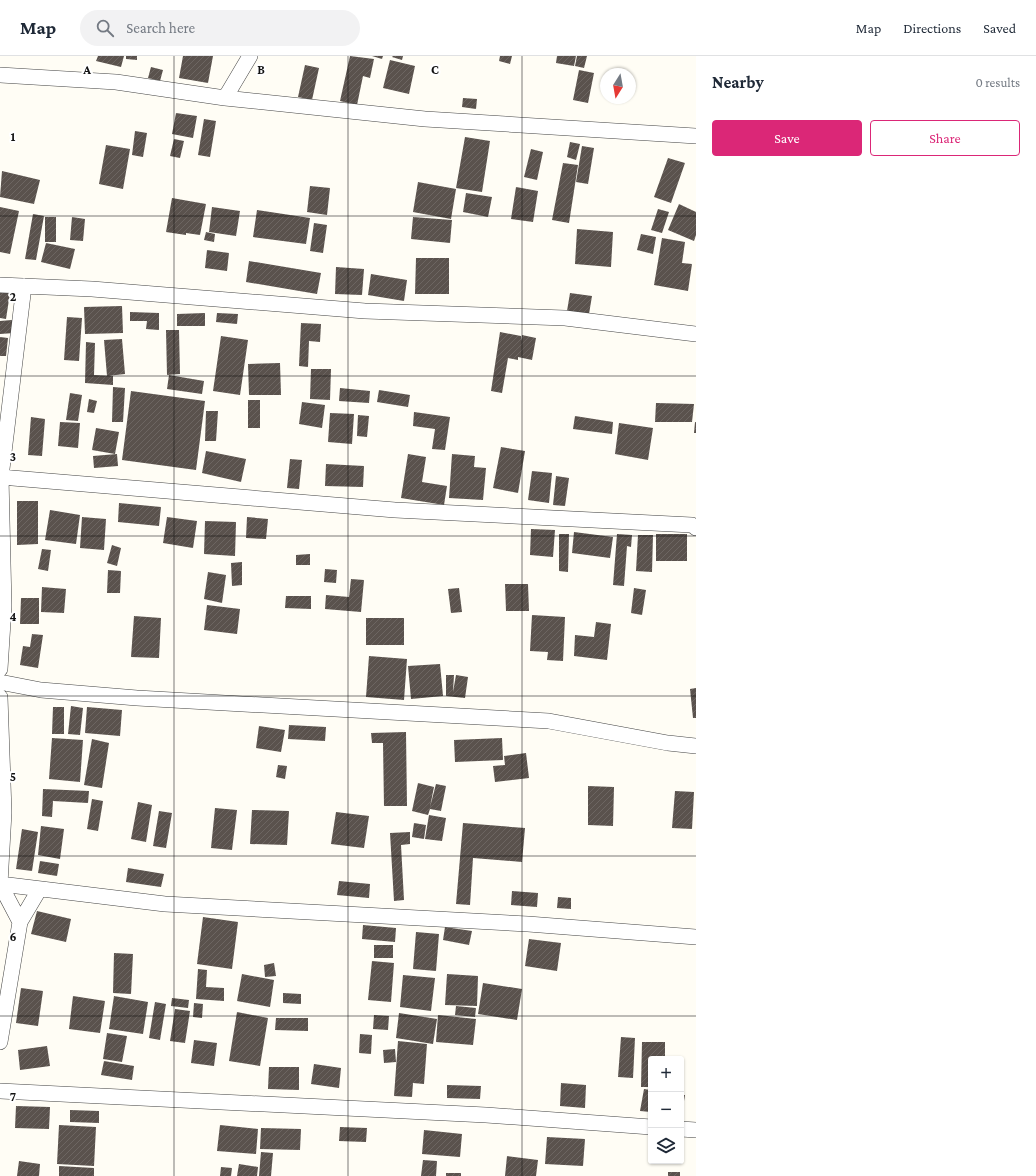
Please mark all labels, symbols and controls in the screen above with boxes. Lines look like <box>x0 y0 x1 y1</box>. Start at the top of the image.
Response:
search box <box>80 10 360 46</box>
text: Map <box>20 17 56 38</box>
icon: search <box>94 17 116 39</box>
text: Search here <box>126 20 195 36</box>
text: Map <box>856 20 881 36</box>
text: Directions <box>903 20 961 36</box>
text: Saved <box>983 20 1016 36</box>
text: A <box>82 62 91 77</box>
text: B <box>257 62 265 77</box>
text: C <box>431 62 439 77</box>
north arrow <box>600 68 636 104</box>
text: Nearby <box>712 73 764 92</box>
text: 0 results <box>975 75 1020 90</box>
button: Save <box>712 120 862 156</box>
button: Share <box>870 120 1020 156</box>
text: 1 <box>11 129 16 144</box>
text: 2 <box>10 289 17 304</box>
text: 3 <box>10 449 16 464</box>
text: 4 <box>9 609 17 624</box>
text: 5 <box>10 769 16 784</box>
text: 6 <box>9 929 17 944</box>
map controls <box>648 1056 684 1164</box>
button: + <box>648 1056 684 1092</box>
text: 7 <box>10 1089 16 1104</box>
button: − <box>648 1092 684 1128</box>
button: layers <box>648 1128 684 1164</box>

